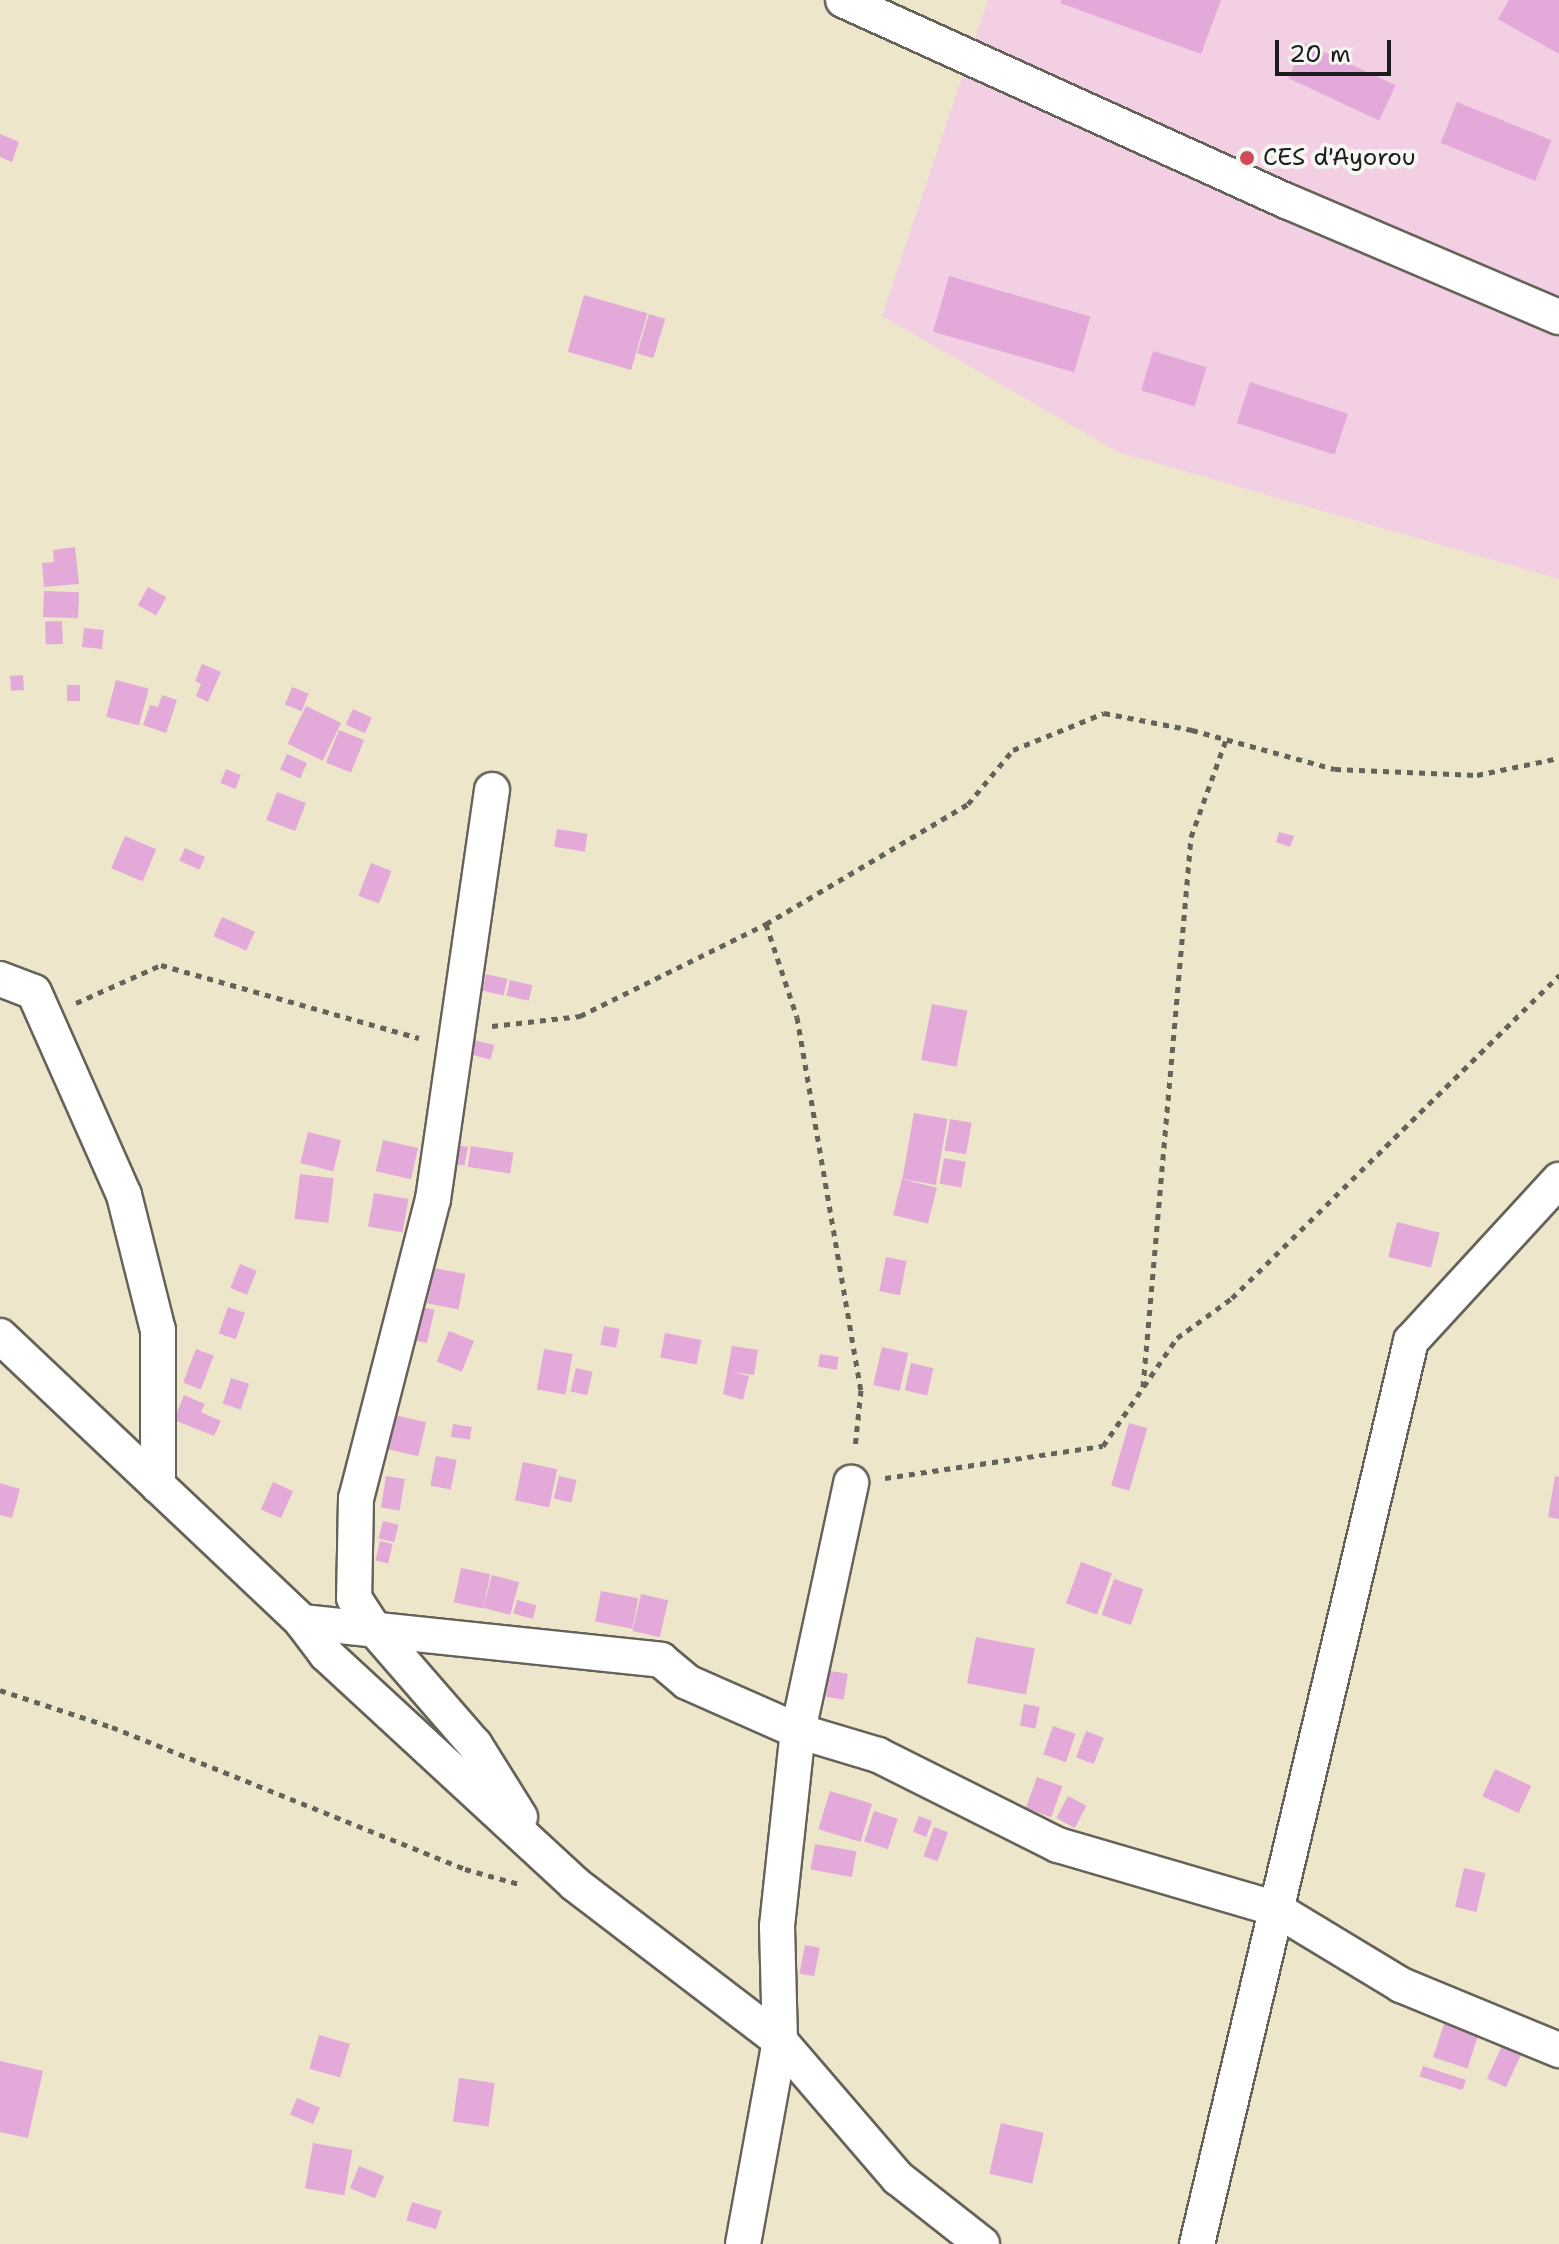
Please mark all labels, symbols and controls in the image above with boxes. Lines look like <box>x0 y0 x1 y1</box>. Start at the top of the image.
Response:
scale bar <box>1279 24 1395 74</box>
text: 20 m <box>1289 38 1351 70</box>
place label: CES d'Ayorou <box>1263 144 1416 172</box>
marker: CES d'Ayorou <box>1238 149 1256 167</box>

